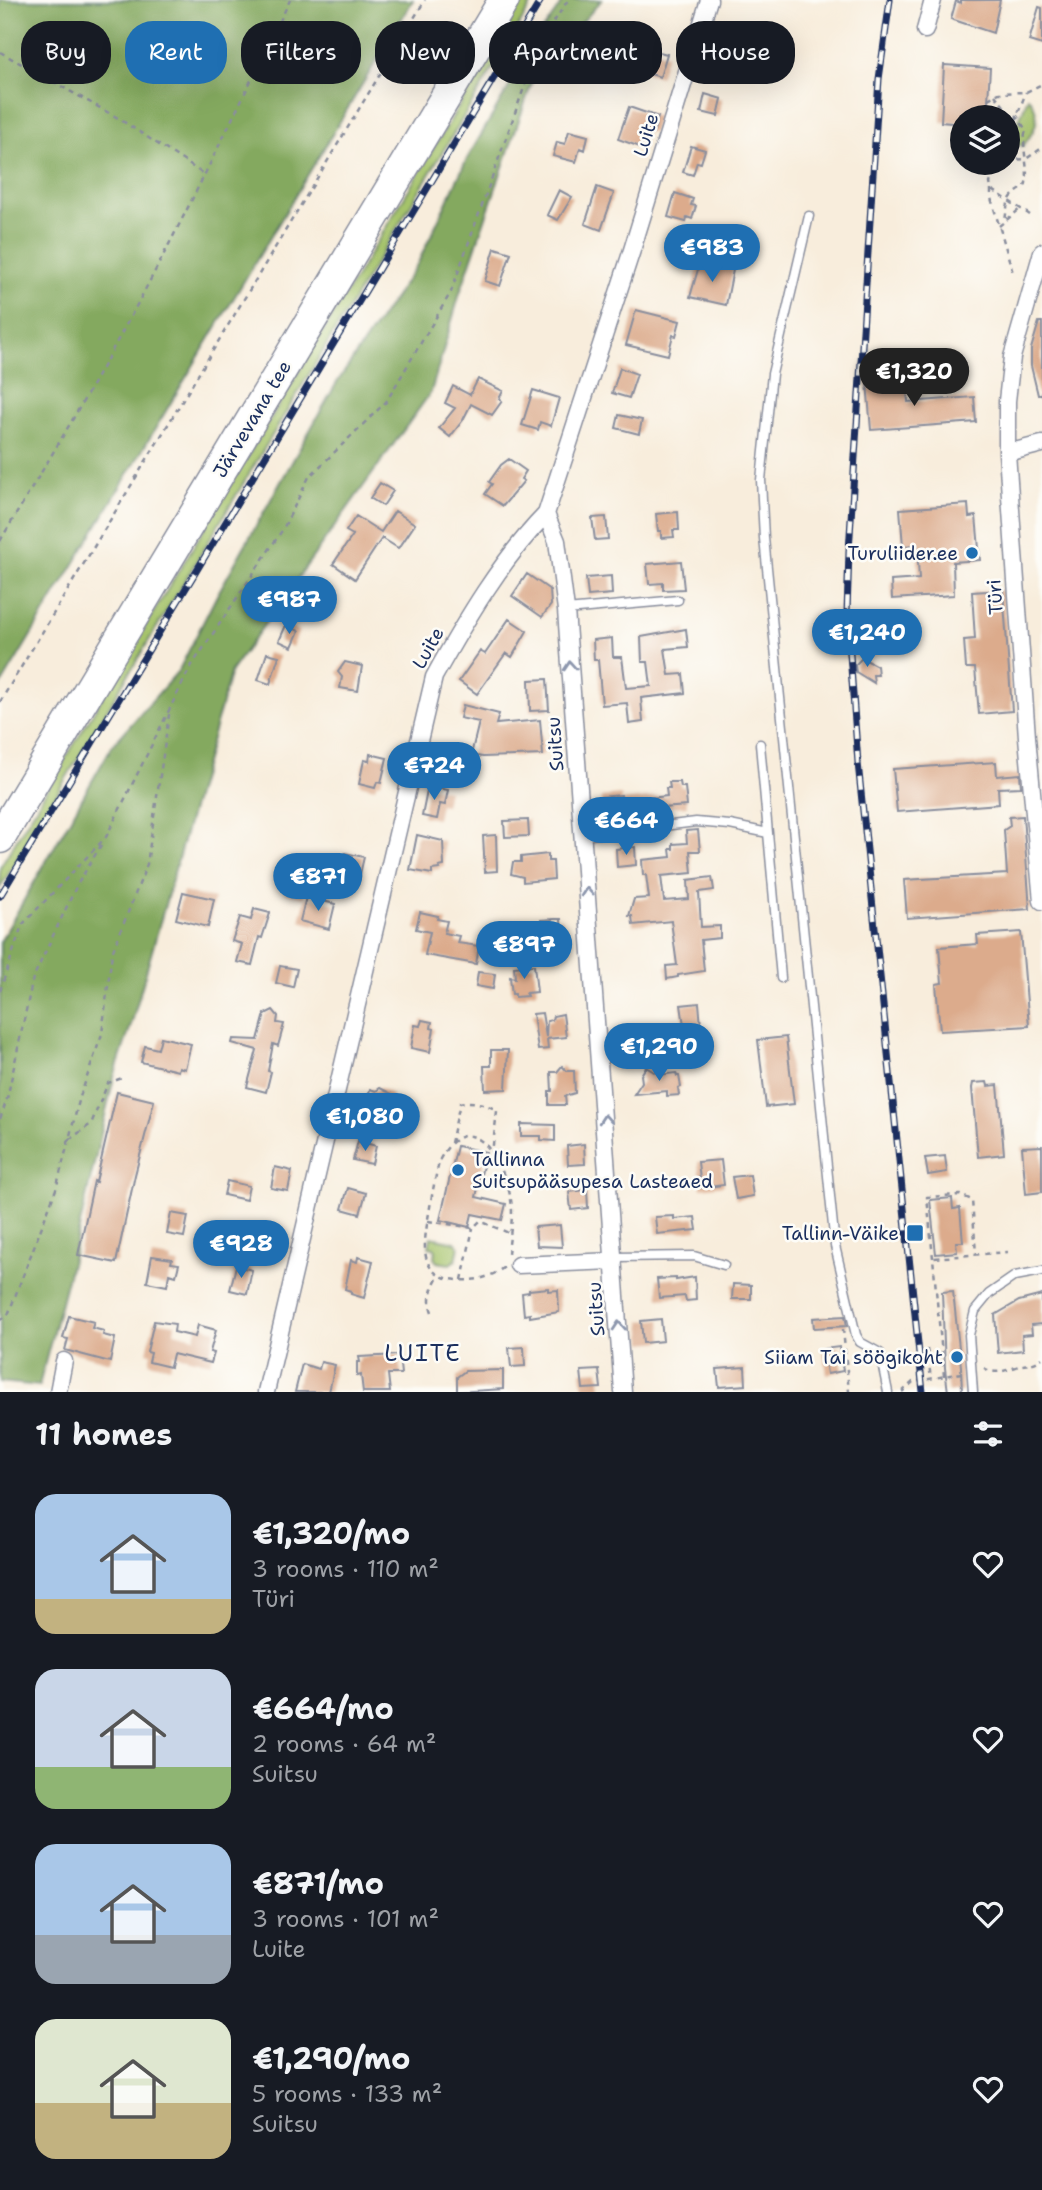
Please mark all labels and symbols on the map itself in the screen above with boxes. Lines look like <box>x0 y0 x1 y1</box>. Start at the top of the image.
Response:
street label: Luite <box>628 110 664 160</box>
pin: €983 <box>671 224 753 284</box>
pin: €1,320 <box>857 348 971 408</box>
street label: Järvevana tee <box>207 356 297 482</box>
place label: Turuliider.ee <box>847 541 958 566</box>
marker: Turuliider.ee <box>964 545 980 561</box>
pin: €987 <box>248 576 330 636</box>
street label: Türi <box>981 578 1009 616</box>
pin: €1,240 <box>810 610 924 669</box>
street label: Luite <box>406 623 450 673</box>
one-way arrow <box>563 660 578 671</box>
street label: Suitsu <box>541 716 569 772</box>
pin: €724 <box>393 742 475 802</box>
pin: €664 <box>585 798 667 857</box>
pin: €871 <box>277 853 359 913</box>
one-way arrow <box>580 887 595 898</box>
pin: €897 <box>483 922 565 981</box>
pin: €1,290 <box>602 1024 716 1083</box>
pin: €1,080 <box>308 1094 422 1153</box>
one-way arrow <box>597 1113 612 1124</box>
place label: Tallinna Suitsupääsupesa Lasteaed <box>472 1147 713 1194</box>
marker: Tallinna Suitsupääsupesa Lasteaed <box>450 1162 466 1178</box>
pin: €928 <box>200 1220 282 1280</box>
place label: Tallinn-Väike <box>782 1221 899 1246</box>
marker: Tallinn-Väike <box>905 1223 925 1243</box>
street label: Suitsu <box>582 1281 610 1337</box>
one-way arrow <box>612 1321 627 1332</box>
district label: LUITE <box>384 1338 462 1368</box>
place label: Siiam Tai söögikoht <box>764 1345 943 1370</box>
marker: Siiam Tai söögikoht <box>949 1349 965 1365</box>

